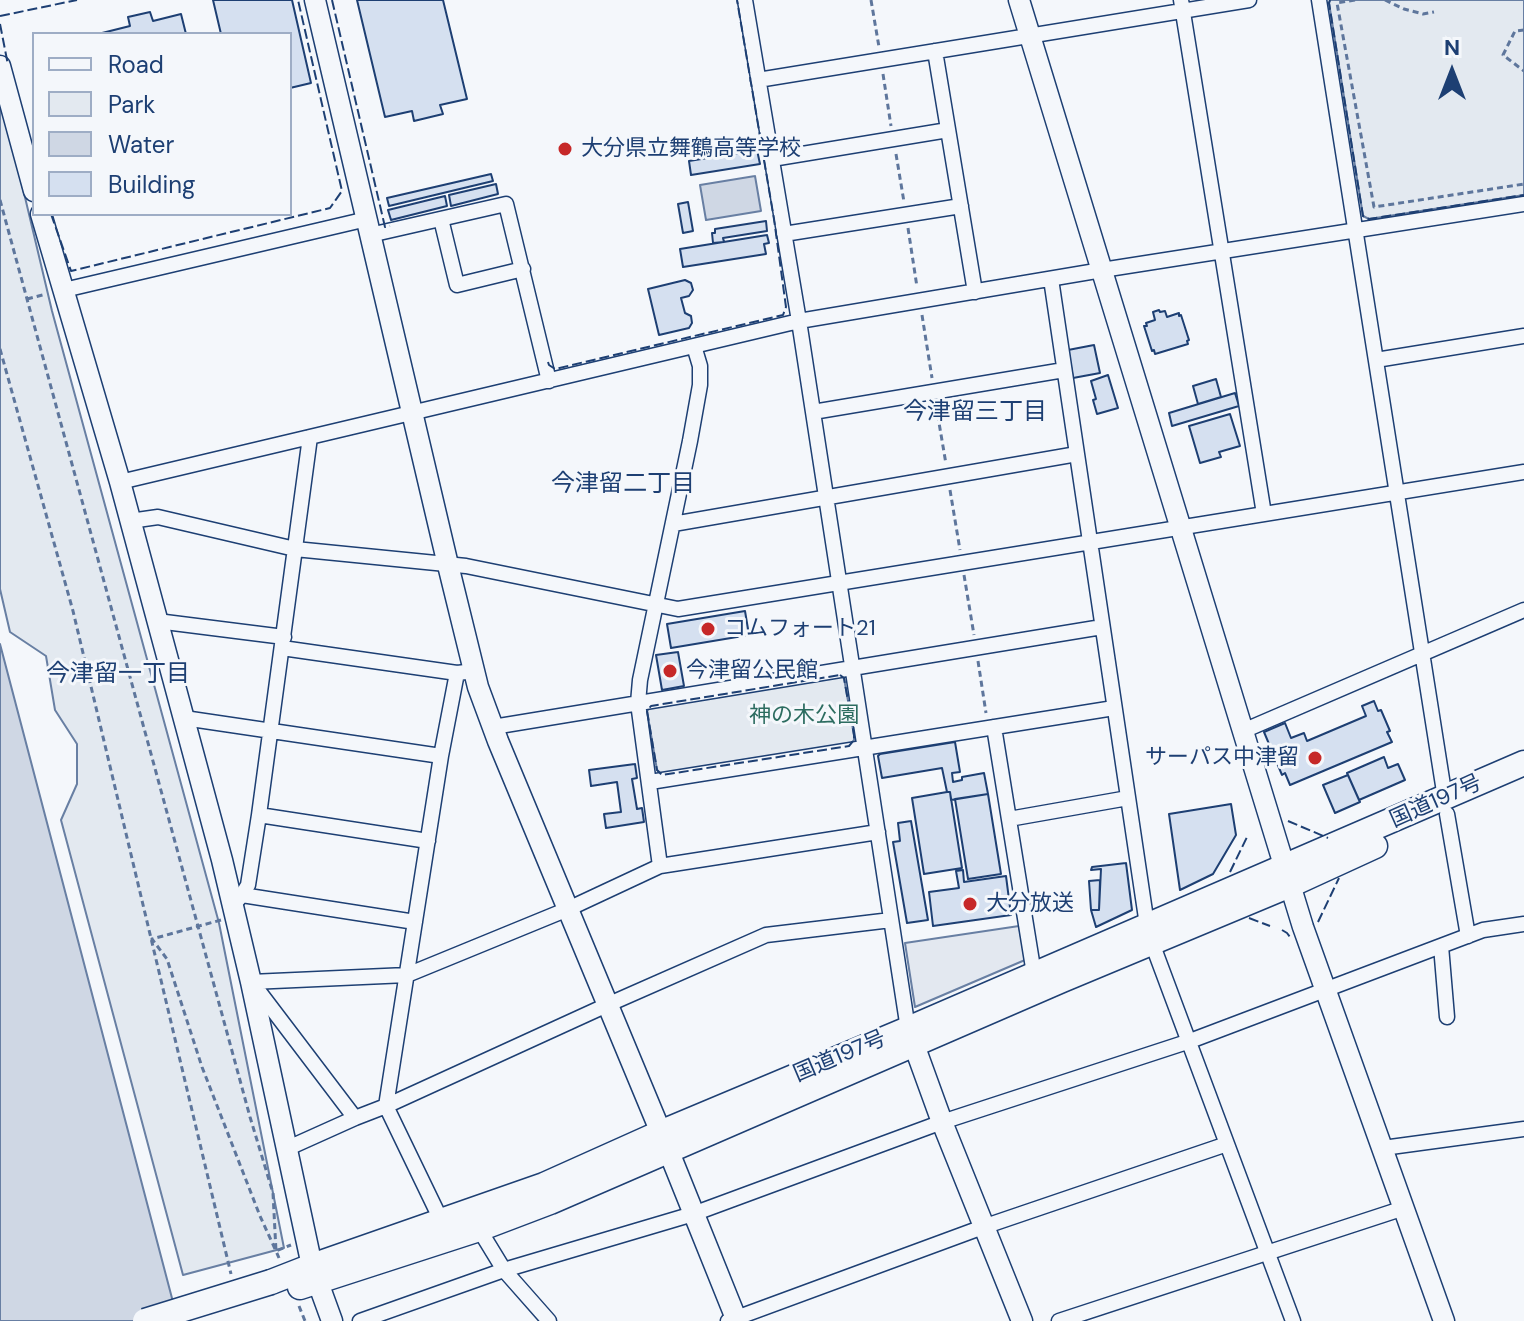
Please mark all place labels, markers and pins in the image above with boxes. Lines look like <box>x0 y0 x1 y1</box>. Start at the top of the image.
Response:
place label: 大分県立舞鶴高等学校 <box>581 136 801 162</box>
marker: 大分県立舞鶴高等学校 <box>556 140 574 158</box>
place label: コムフォート21 <box>724 616 876 642</box>
marker: コムフォート21 <box>699 620 717 638</box>
place label: 今津留公民館 <box>686 658 818 684</box>
marker: 今津留公民館 <box>661 662 679 680</box>
place label: サーパス中津留 <box>1145 745 1299 771</box>
marker: サーパス中津留 <box>1306 749 1324 767</box>
place label: 大分放送 <box>986 891 1074 917</box>
marker: 大分放送 <box>961 895 979 913</box>

